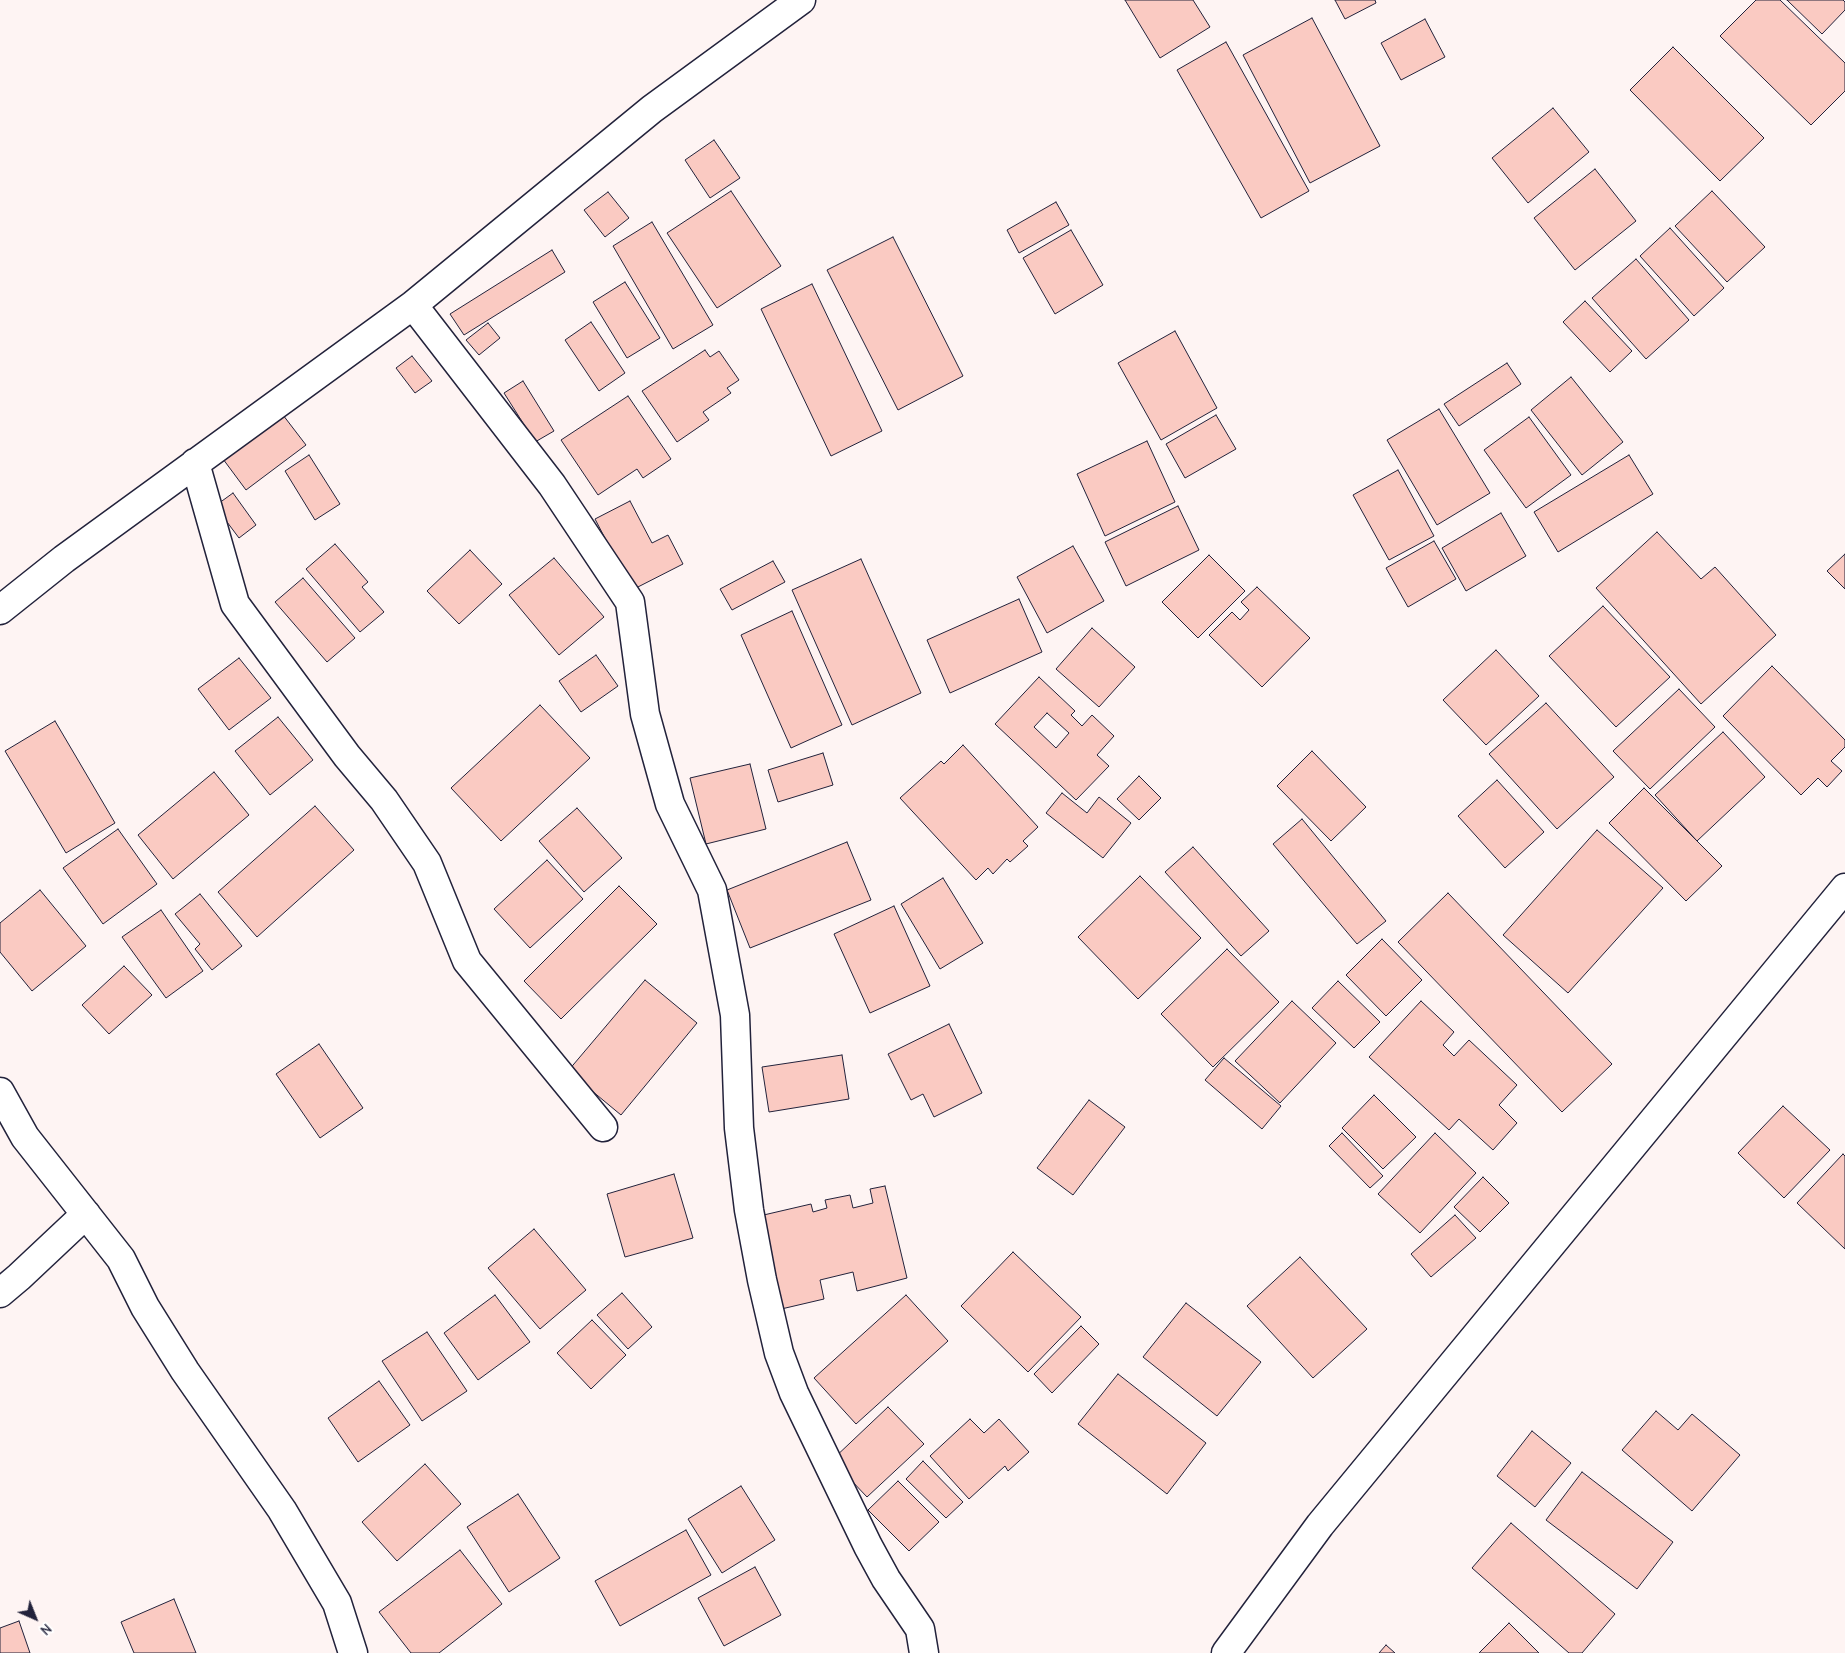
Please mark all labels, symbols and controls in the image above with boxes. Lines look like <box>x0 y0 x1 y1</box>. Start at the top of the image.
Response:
north arrow <box>10 1593 60 1643</box>
text: N <box>37 1620 55 1638</box>

